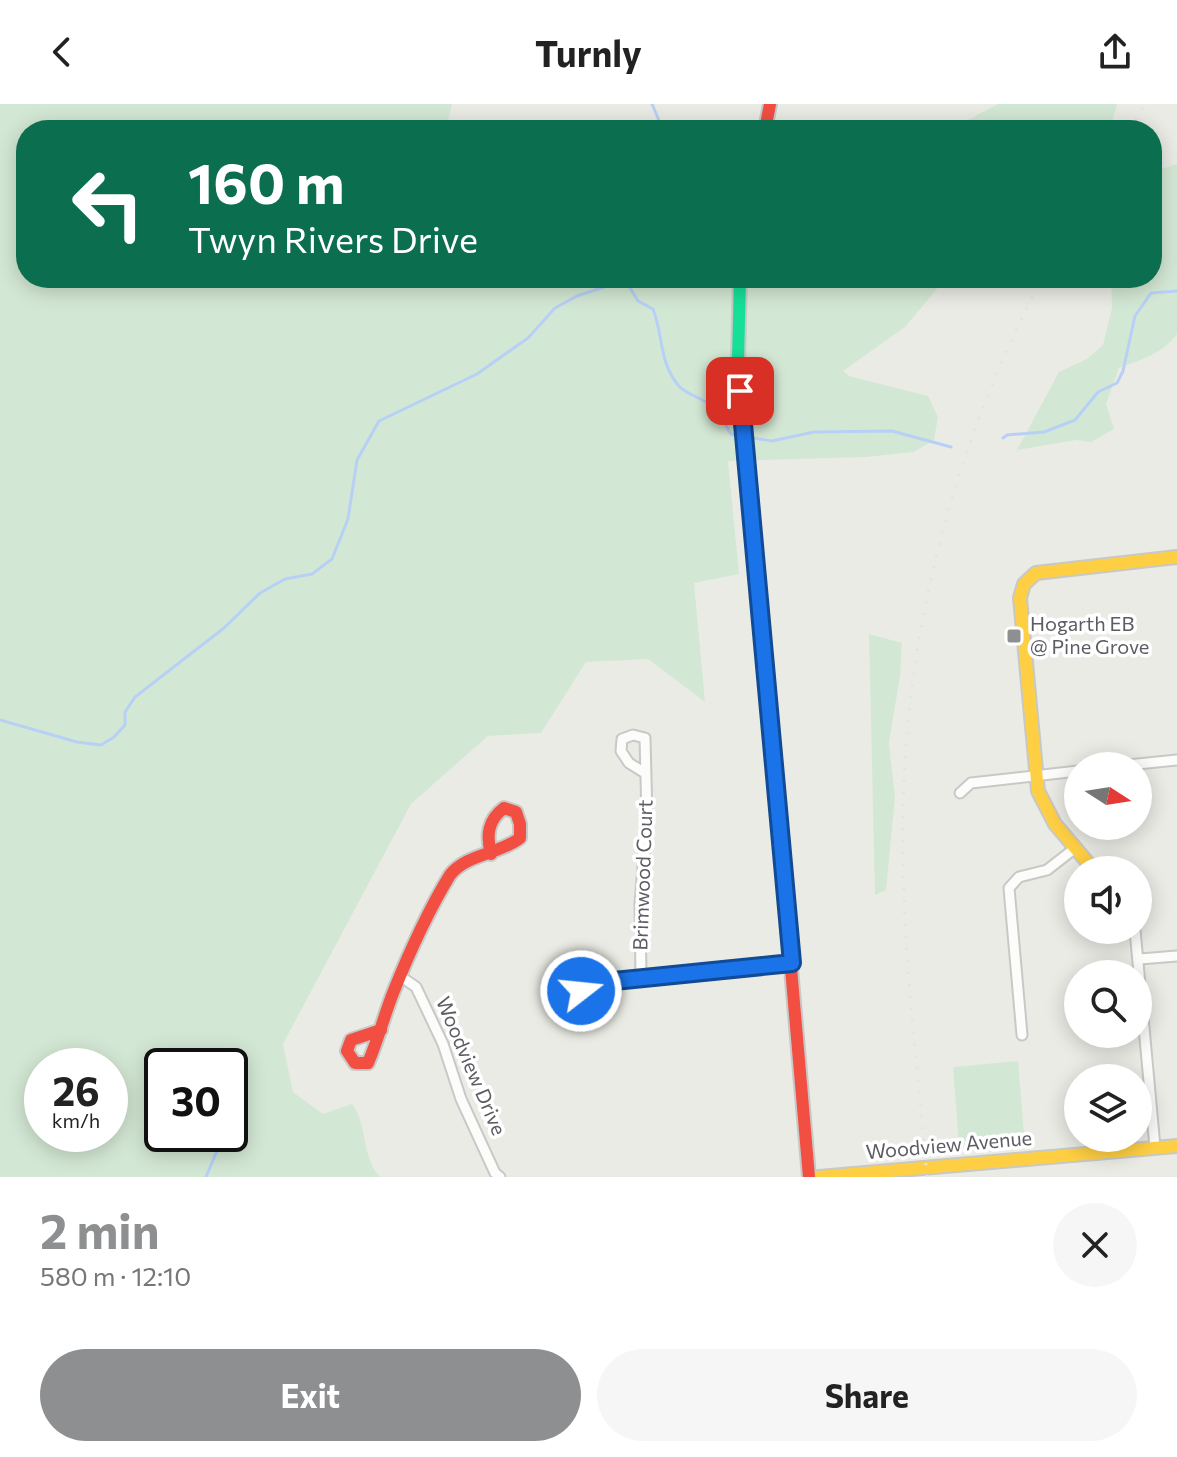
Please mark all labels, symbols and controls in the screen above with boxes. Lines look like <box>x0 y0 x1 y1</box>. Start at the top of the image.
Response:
icon: back <box>40 30 84 74</box>
text: Turnly <box>535 30 642 74</box>
icon: share <box>1093 30 1137 74</box>
text: 160 m <box>188 147 345 216</box>
icon: left <box>56 152 160 256</box>
text: Twyn Rivers Drive <box>188 216 478 260</box>
pin <box>706 357 774 425</box>
icon: arrive <box>718 369 762 413</box>
place label: Hogarth EB @ Pine Grove <box>1030 611 1149 658</box>
marker: Hogarth EB @ Pine Grove <box>1005 627 1023 645</box>
north arrow <box>1064 752 1152 840</box>
map controls <box>1064 752 1152 1152</box>
street label: Brimwood Court <box>627 799 657 951</box>
button: sound <box>1064 856 1152 944</box>
position arrow <box>539 949 623 1033</box>
button: search <box>1064 960 1152 1048</box>
street label: Woodview Drive <box>432 993 512 1139</box>
speed limit sign: 30 <box>144 1048 248 1152</box>
button: layers <box>1064 1064 1152 1152</box>
text: 26 <box>52 1065 100 1114</box>
text: km/h <box>52 1108 100 1132</box>
street label: Woodview Avenue <box>865 1125 1033 1163</box>
text: 2 min <box>40 1200 160 1259</box>
button: close <box>1053 1203 1137 1287</box>
text: 580 m · 12:10 <box>40 1260 191 1291</box>
button: Exit <box>40 1349 581 1441</box>
button: Share <box>597 1349 1137 1441</box>

